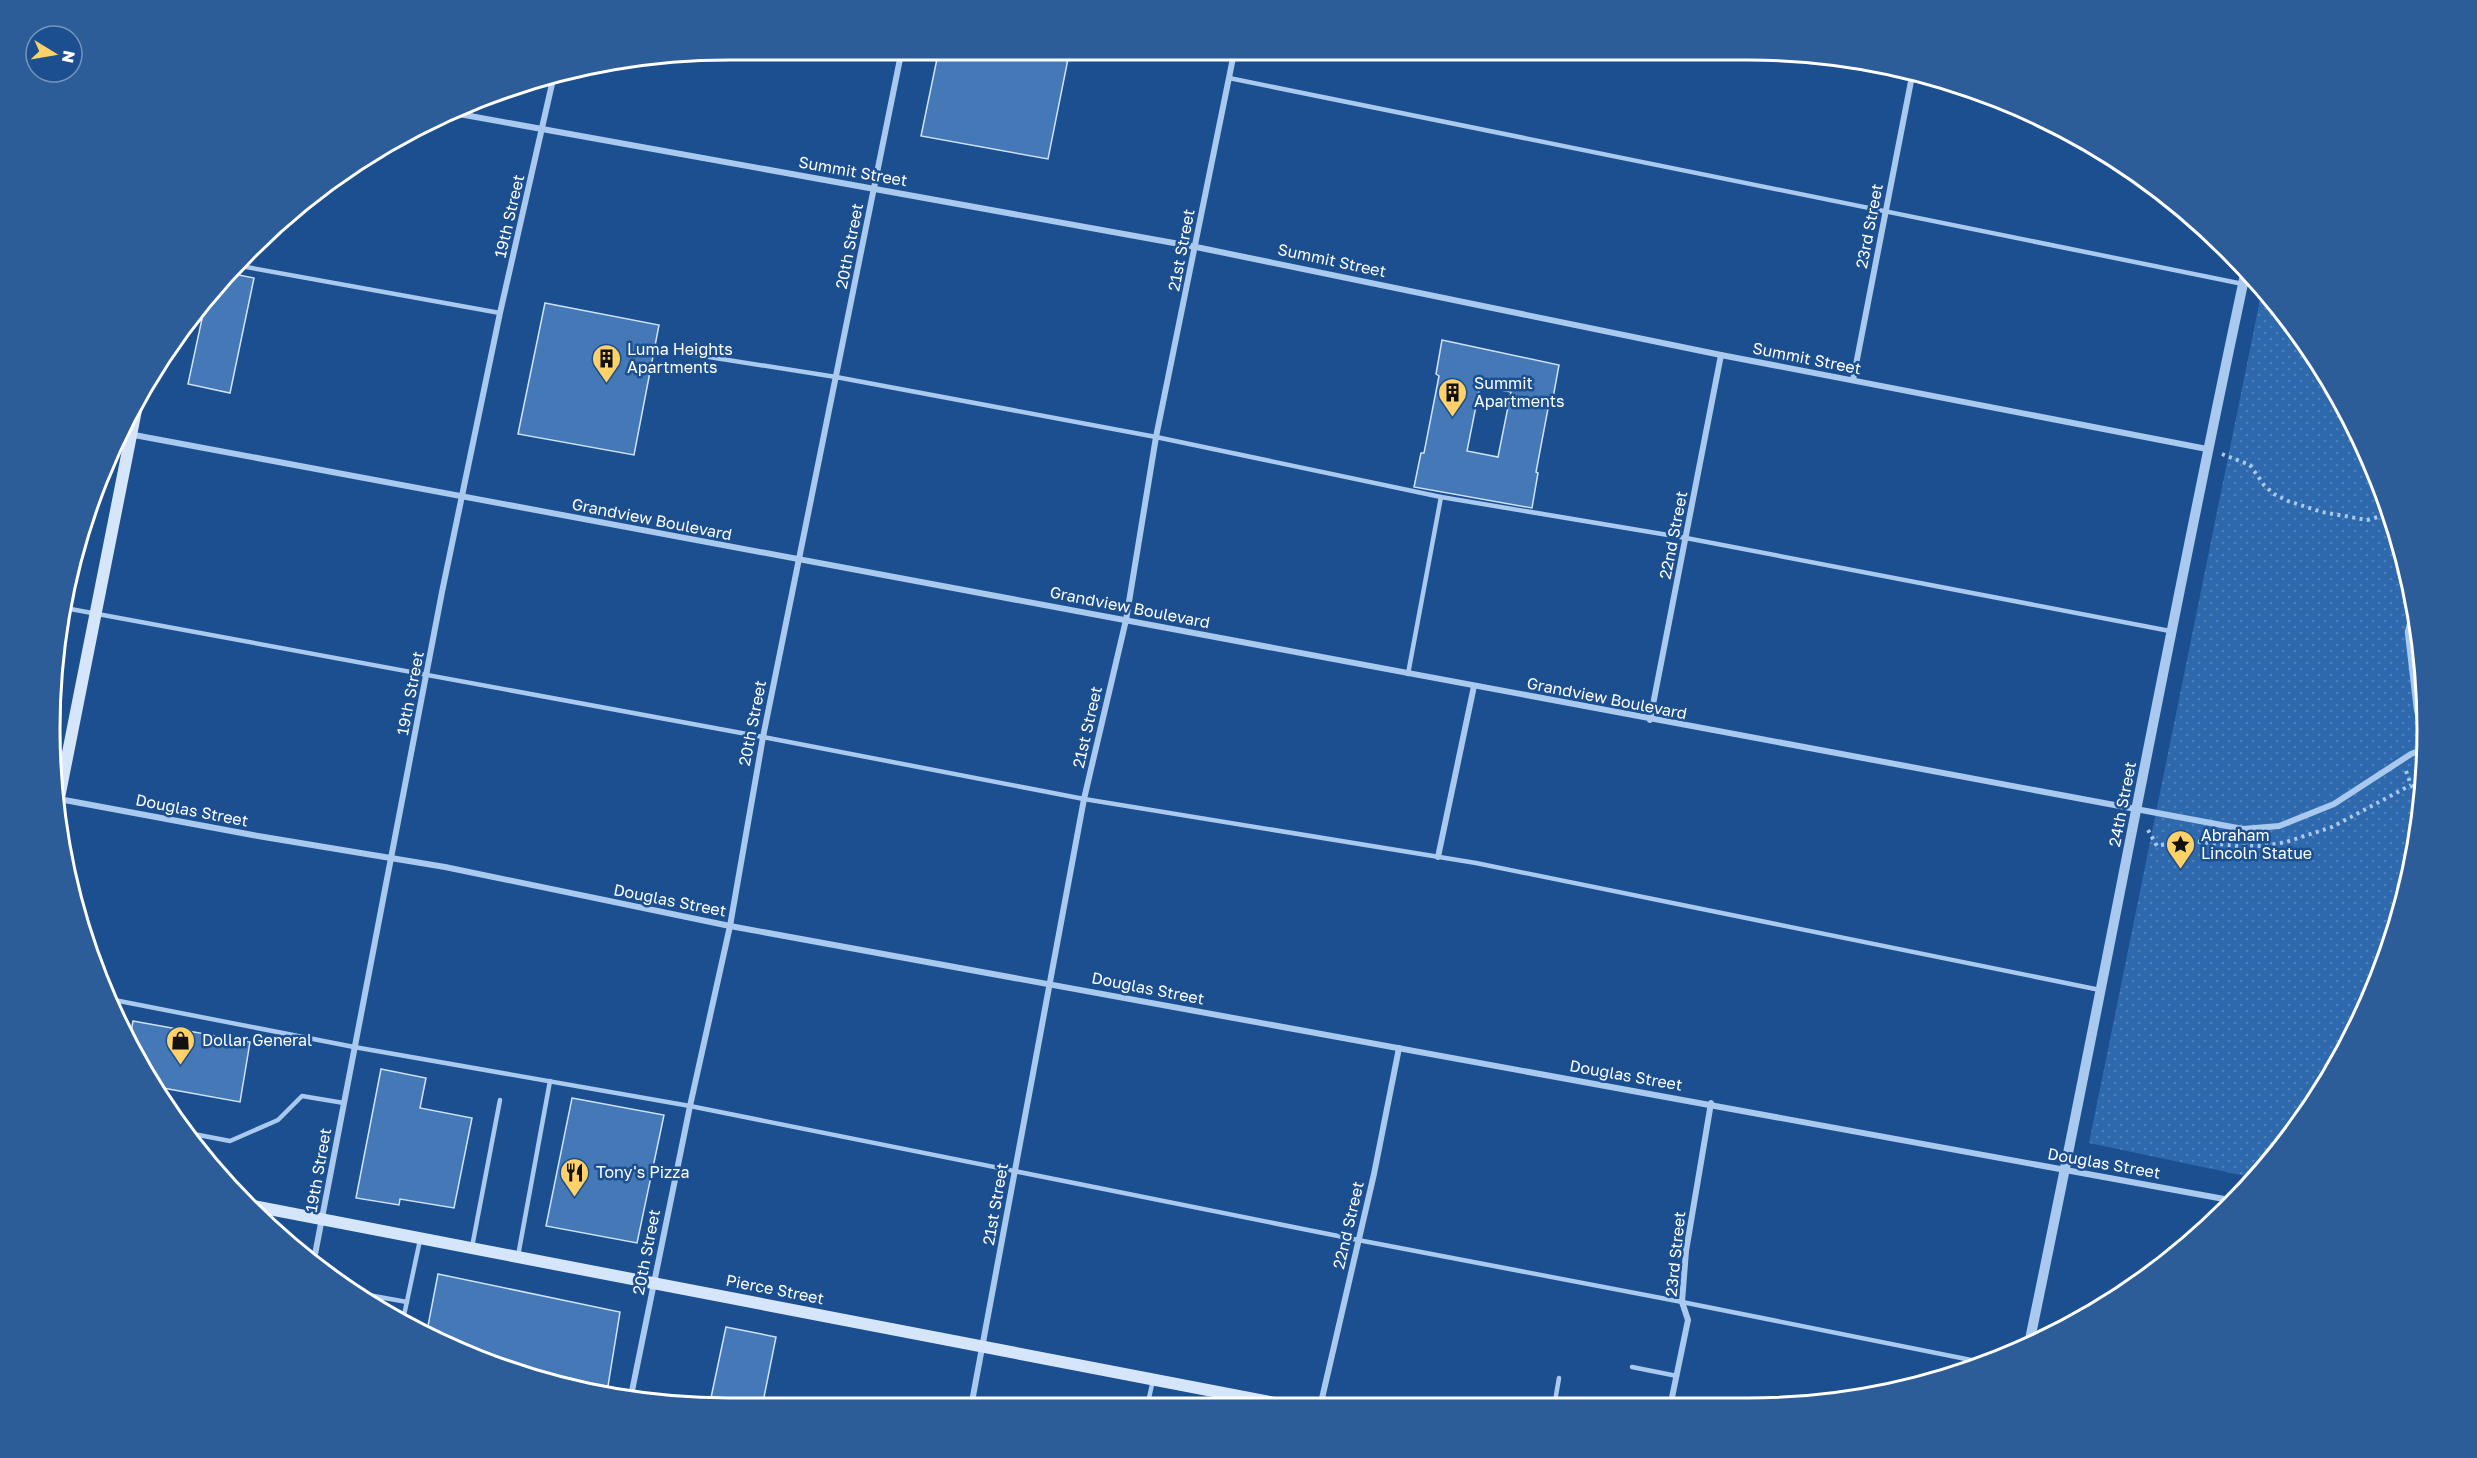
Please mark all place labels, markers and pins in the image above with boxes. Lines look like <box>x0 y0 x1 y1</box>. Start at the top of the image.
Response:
place label: Luma Heights Apartments <box>627 339 733 377</box>
building icon: Luma Heights Apartments <box>590 342 622 384</box>
place label: Summit Apartments <box>1474 373 1565 411</box>
building icon: Summit Apartments <box>1437 376 1469 418</box>
place label: Abraham Lincoln Statue <box>2201 825 2312 863</box>
place icon: Abraham Lincoln Statue <box>2164 828 2196 870</box>
shop icon: Dollar General <box>165 1024 197 1066</box>
place label: Dollar General <box>202 1030 312 1050</box>
restaurant icon: Tony's Pizza <box>559 1156 591 1198</box>
place label: Tony's Pizza <box>596 1162 690 1182</box>

